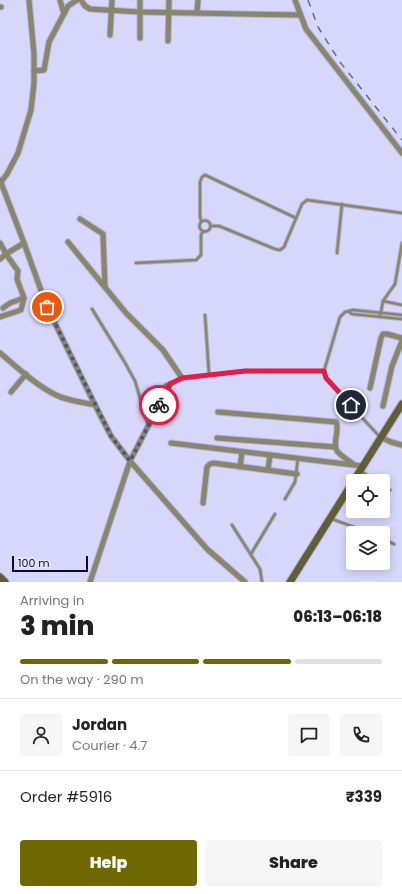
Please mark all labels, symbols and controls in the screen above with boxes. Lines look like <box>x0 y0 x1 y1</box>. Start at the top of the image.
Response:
pin <box>30 290 64 324</box>
icon: bag <box>36 296 58 318</box>
courier <box>139 385 179 425</box>
pin <box>334 388 368 422</box>
icon: bike <box>148 394 170 416</box>
icon: home <box>340 394 362 416</box>
map controls <box>346 474 390 570</box>
button: locate <box>346 474 390 518</box>
button: layers <box>346 526 390 570</box>
scale bar <box>12 554 88 573</box>
text: 100 m <box>18 555 50 571</box>
text: Arriving in <box>20 591 84 610</box>
text: 06:13–06:18 <box>293 606 382 627</box>
text: 3 min <box>20 608 94 644</box>
text: On the way · 290 m <box>20 670 144 689</box>
button: person <box>20 714 62 756</box>
text: Jordan <box>72 714 127 735</box>
button: chat <box>288 714 330 756</box>
button: phone <box>340 714 382 756</box>
text: Courier · 4.7 <box>72 736 147 755</box>
text: Order #5916 <box>20 786 112 807</box>
text: ₹339 <box>346 786 382 807</box>
button: Help <box>20 840 197 886</box>
button: Share <box>205 840 382 886</box>

